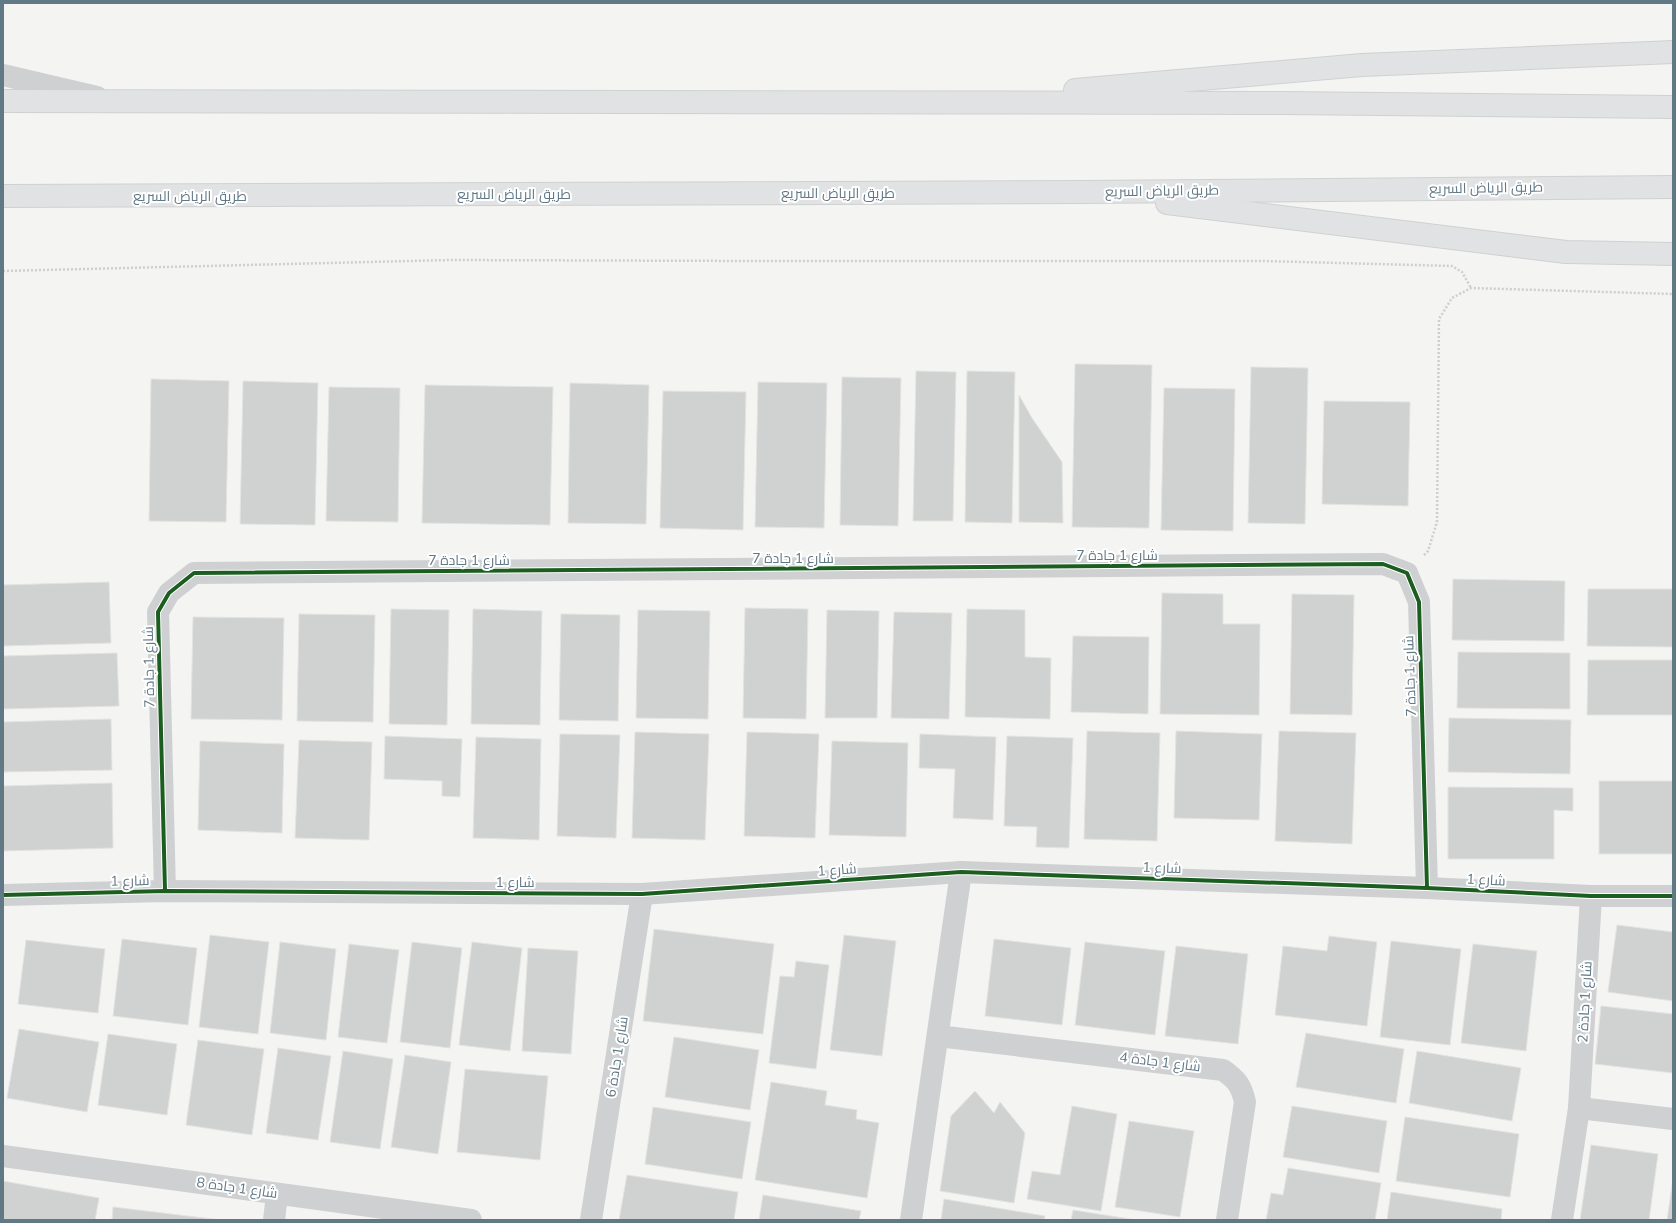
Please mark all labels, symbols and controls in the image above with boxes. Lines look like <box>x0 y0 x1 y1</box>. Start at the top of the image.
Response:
street label: طريق الرياض السريع <box>1429 178 1543 198</box>
street label: طريق الرياض السريع <box>1105 181 1219 201</box>
street label: طريق الرياض السريع <box>781 184 895 203</box>
street label: طريق الرياض السريع <box>457 185 571 204</box>
street label: طريق الرياض السريع <box>133 187 247 206</box>
street label: شارع 1 جادة 7 <box>1076 546 1158 565</box>
street label: شارع 1 جادة 7 <box>752 549 834 568</box>
street label: شارع 1 جادة 7 <box>428 551 510 570</box>
street label: شارع 1 جادة 7 <box>139 626 159 708</box>
street label: شارع 1 جادة 7 <box>1399 635 1421 717</box>
street label: شارع 1 <box>1142 858 1182 878</box>
street label: شارع 1 <box>817 859 857 881</box>
street label: شارع 1 <box>1466 869 1506 891</box>
street label: شارع 1 <box>110 871 150 891</box>
street label: شارع 1 <box>495 873 535 892</box>
street label: شارع 1 جادة 2 <box>1573 961 1597 1043</box>
street label: شارع 1 جادة 6 <box>601 1015 633 1099</box>
street label: شارع 1 جادة 4 <box>1118 1048 1202 1076</box>
street label: شارع 1 جادة 8 <box>195 1173 279 1203</box>

